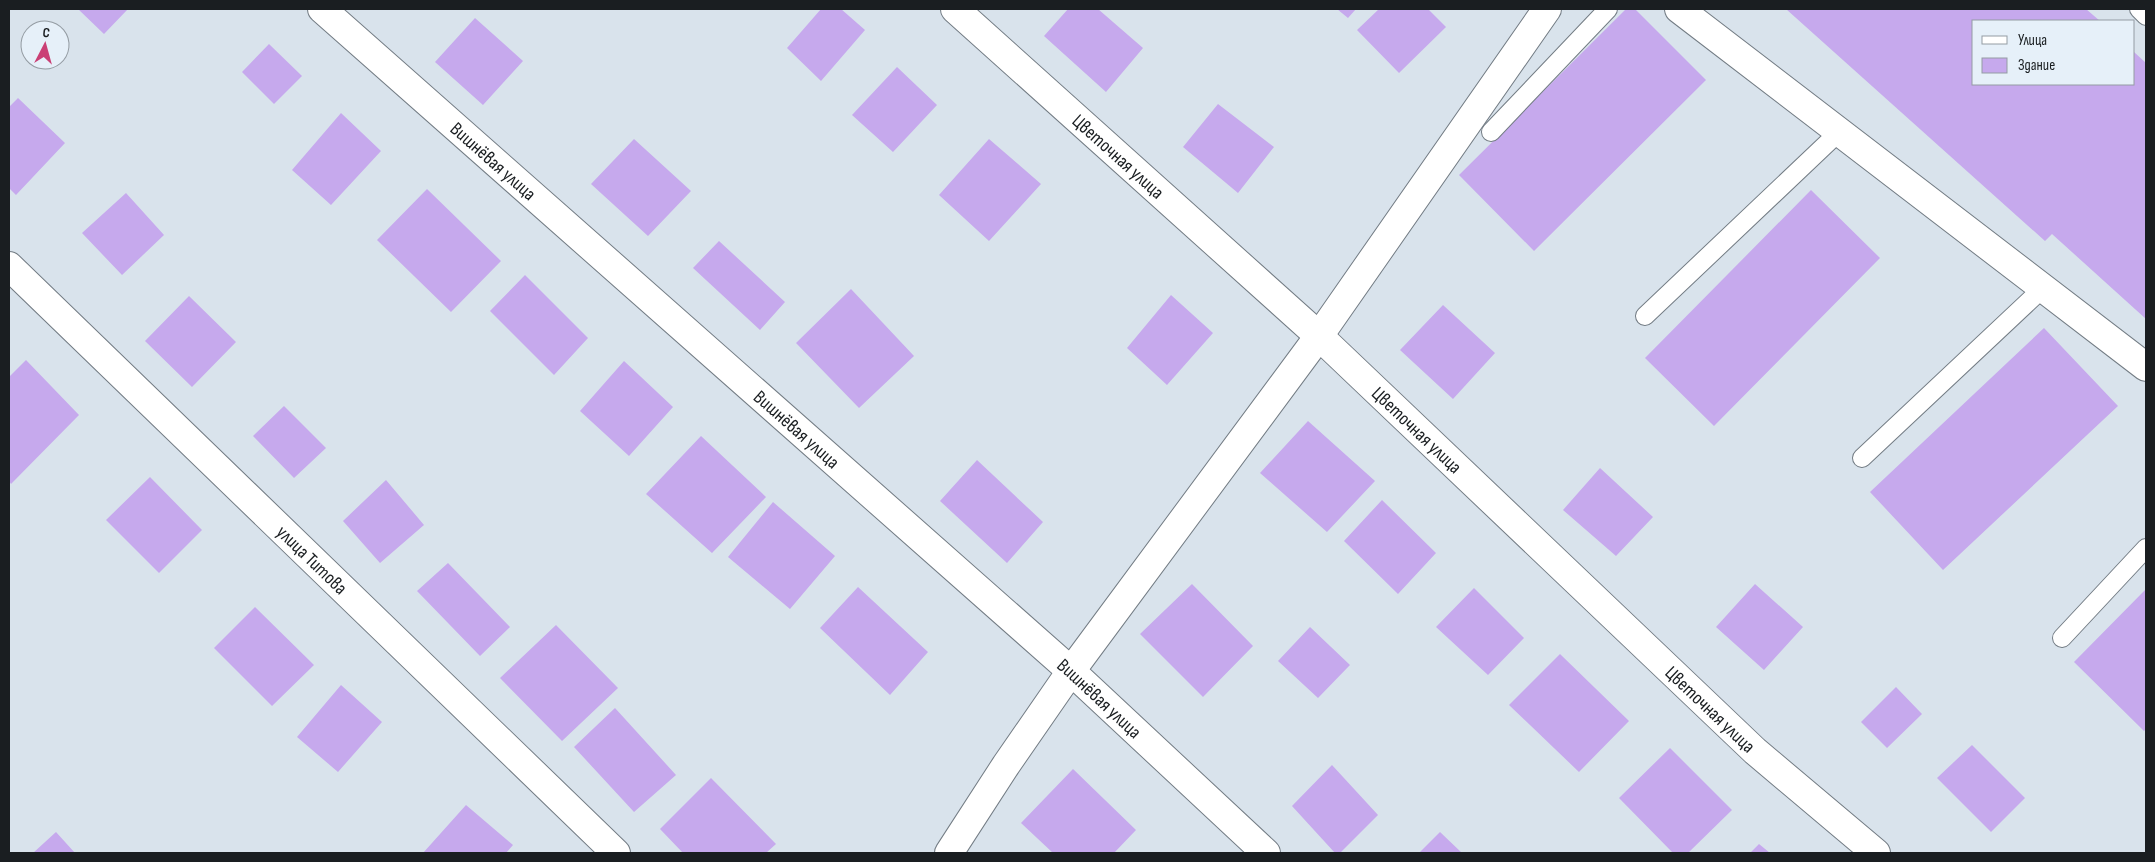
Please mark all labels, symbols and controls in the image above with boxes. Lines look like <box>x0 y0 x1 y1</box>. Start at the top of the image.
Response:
north arrow <box>20 20 70 70</box>
legend <box>1972 20 2135 85</box>
text: С <box>42 24 51 41</box>
text: Улица <box>2018 31 2047 50</box>
text: Здание <box>2018 56 2055 75</box>
street label: Цветочная улица <box>1067 110 1168 204</box>
street label: Вишнёвая улица <box>445 118 540 206</box>
street label: Цветочная улица <box>1366 382 1466 479</box>
street label: Вишнёвая улица <box>748 386 844 474</box>
street label: улица Титова <box>271 521 352 600</box>
street label: Вишнёвая улица <box>1052 654 1146 744</box>
street label: Цветочная улица <box>1660 662 1759 758</box>

